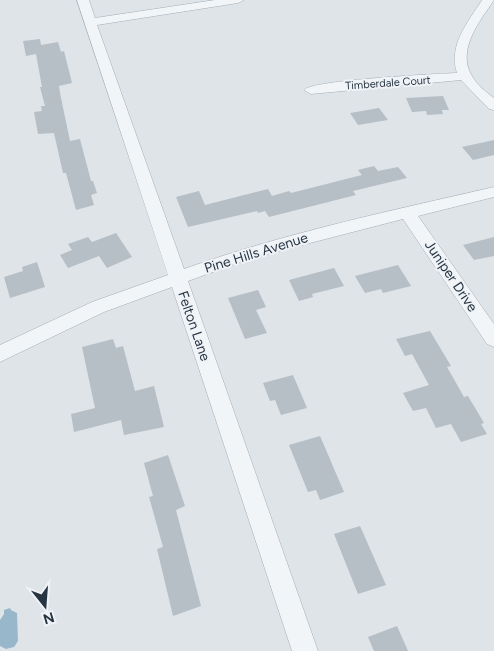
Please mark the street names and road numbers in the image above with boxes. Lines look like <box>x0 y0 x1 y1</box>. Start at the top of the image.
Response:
street label: Timberdale Court <box>345 74 431 92</box>
street label: Pine Hills Avenue <box>202 229 310 277</box>
street label: Juniper Drive <box>421 237 481 315</box>
street label: Felton Lane <box>174 289 214 363</box>

